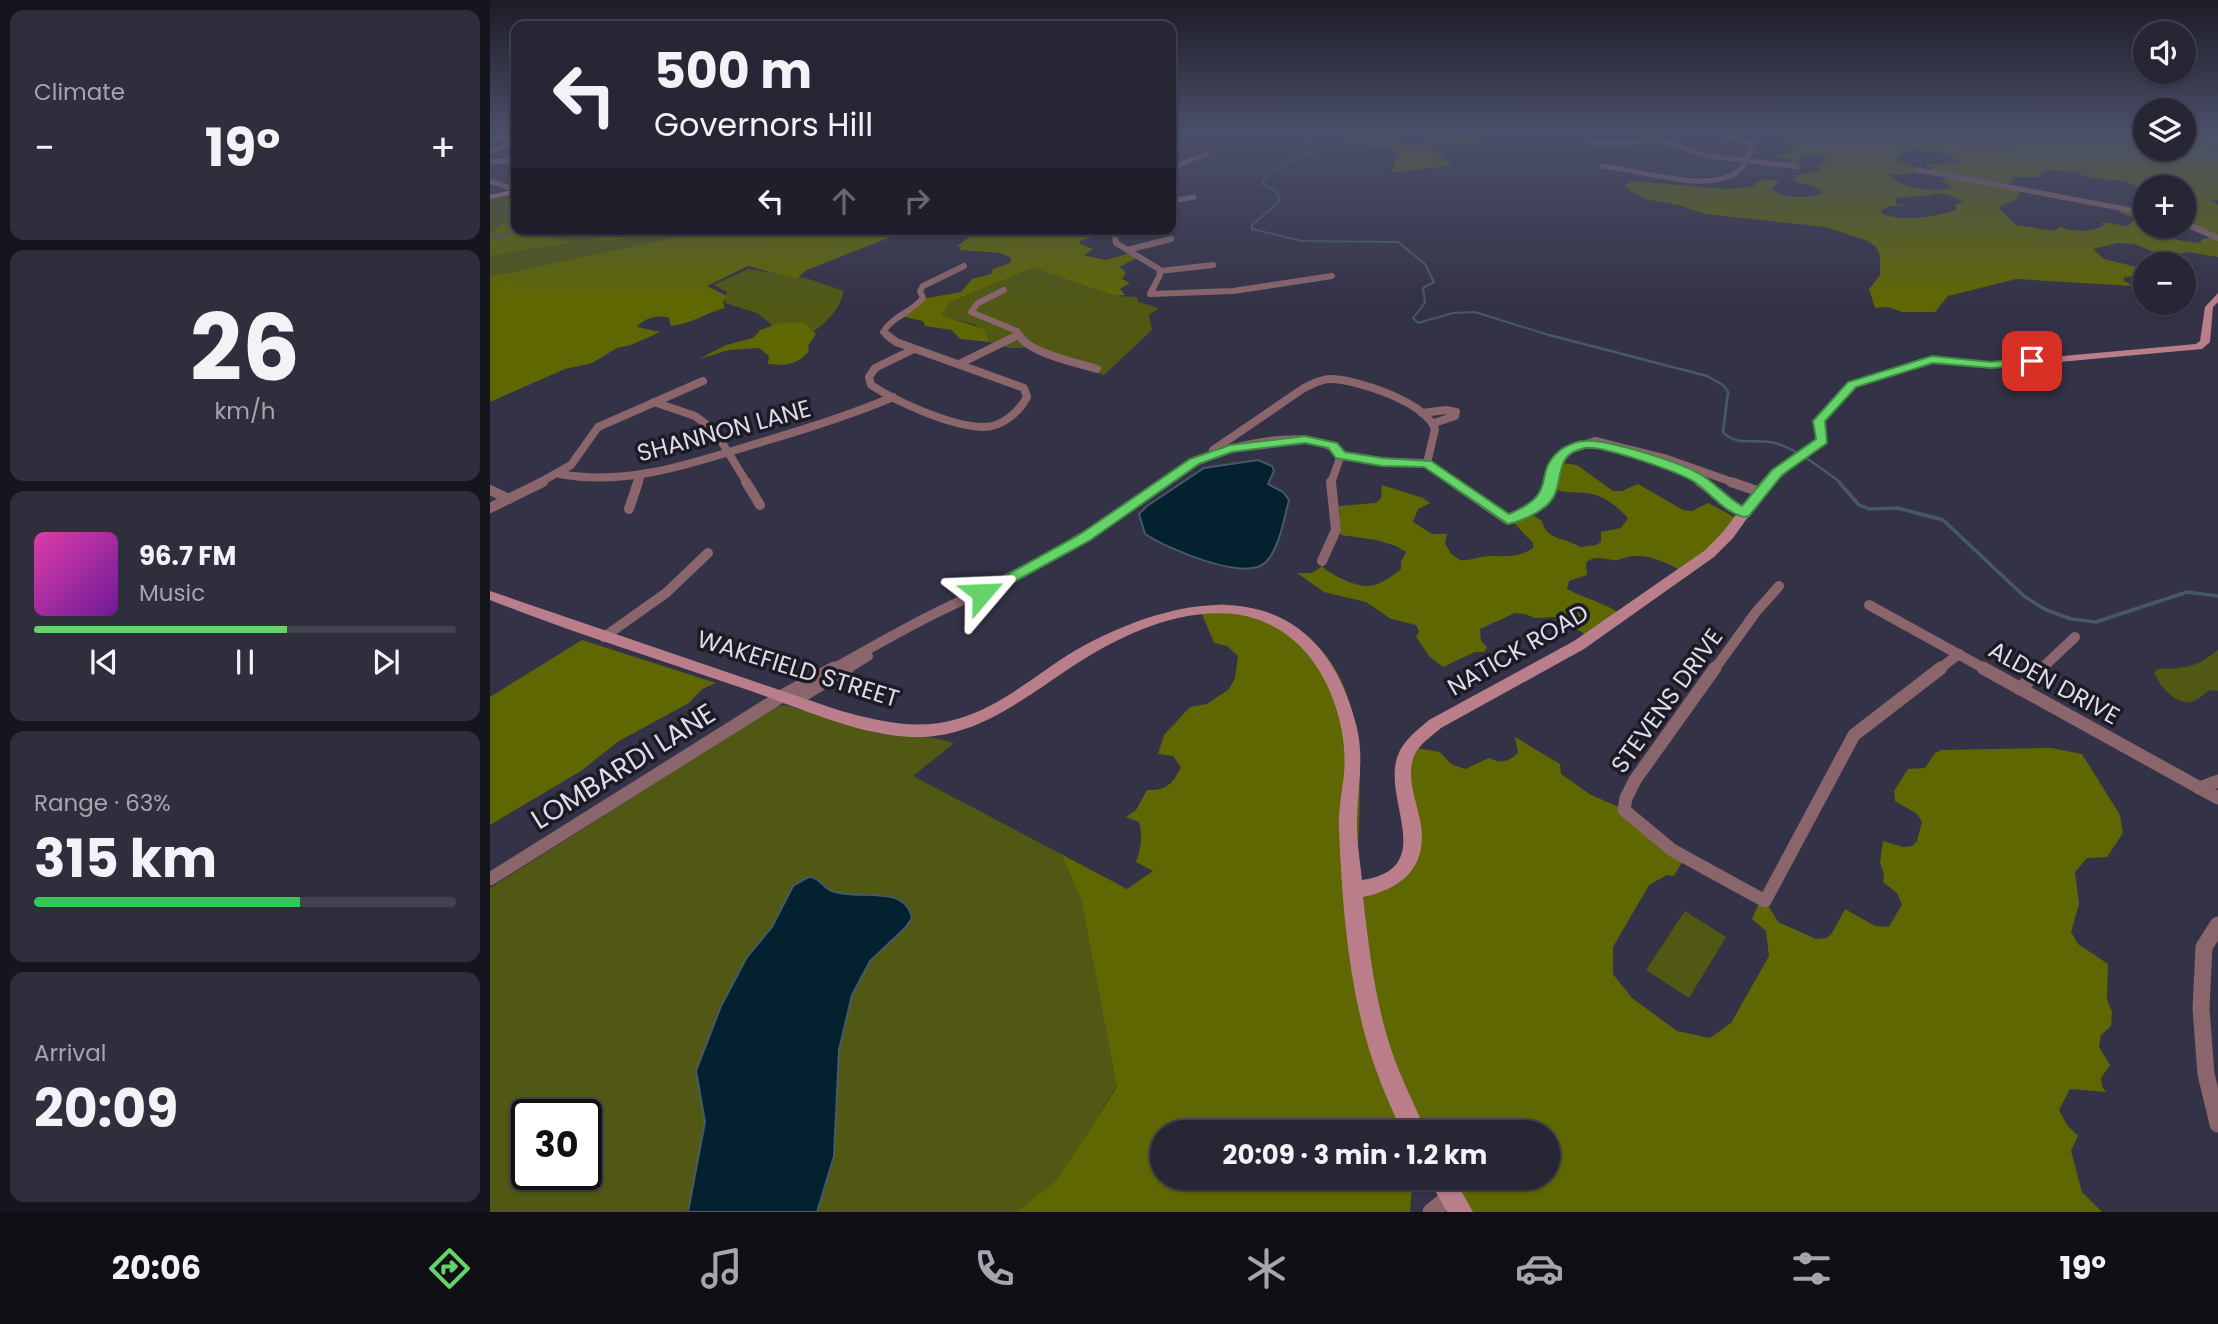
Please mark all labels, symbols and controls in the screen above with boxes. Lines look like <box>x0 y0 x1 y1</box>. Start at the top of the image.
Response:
map controls <box>2133 21 2196 315</box>
button: sound <box>2133 21 2196 84</box>
text: 500 m <box>654 37 812 105</box>
icon: left <box>539 49 630 140</box>
text: Climate <box>34 76 125 108</box>
button: layers <box>2133 98 2196 161</box>
text: Governors Hill <box>654 102 873 147</box>
text: 19° <box>205 111 280 184</box>
text: − <box>34 121 55 174</box>
text: + <box>430 121 456 174</box>
button: + <box>2133 175 2196 238</box>
icon: left <box>752 182 790 220</box>
icon: ahead <box>825 182 863 220</box>
icon: right <box>898 182 936 220</box>
button: − <box>2133 252 2196 315</box>
text: 26 <box>190 284 300 412</box>
pin <box>2002 331 2062 391</box>
icon: arrive <box>2013 342 2051 380</box>
street label: SHANNON LANE <box>633 391 814 470</box>
text: km/h <box>214 395 276 427</box>
text: 96.7 FM <box>139 538 236 574</box>
position arrow <box>945 556 1019 630</box>
text: Music <box>139 577 205 609</box>
street label: NATICK ROAD <box>1441 596 1594 703</box>
street label: WAKEFIELD STREET <box>693 622 903 715</box>
street label: STEVENS DRIVE <box>1603 622 1730 780</box>
street label: ALDEN DRIVE <box>1983 633 2126 732</box>
icon: previous <box>85 643 123 681</box>
icon: pause <box>226 643 264 681</box>
icon: next <box>367 643 405 681</box>
street label: LOMBARDI LANE <box>524 694 723 839</box>
text: Range · 63% <box>34 787 171 819</box>
text: 315 km <box>34 822 217 895</box>
text: Arrival <box>34 1037 106 1069</box>
text: 20:09 <box>34 1072 178 1145</box>
speed limit sign: 30 <box>511 1099 602 1190</box>
text: 20:09 · 3 min · 1.2 km <box>1223 1137 1487 1173</box>
icon: directions <box>425 1244 474 1293</box>
icon: music <box>697 1244 746 1293</box>
icon: phone <box>970 1244 1019 1293</box>
icon: climate <box>1242 1244 1291 1293</box>
icon: car <box>1515 1244 1564 1293</box>
icon: filters <box>1787 1244 1836 1293</box>
text: 20:06 <box>112 1245 201 1290</box>
text: 19° <box>2060 1245 2106 1290</box>

